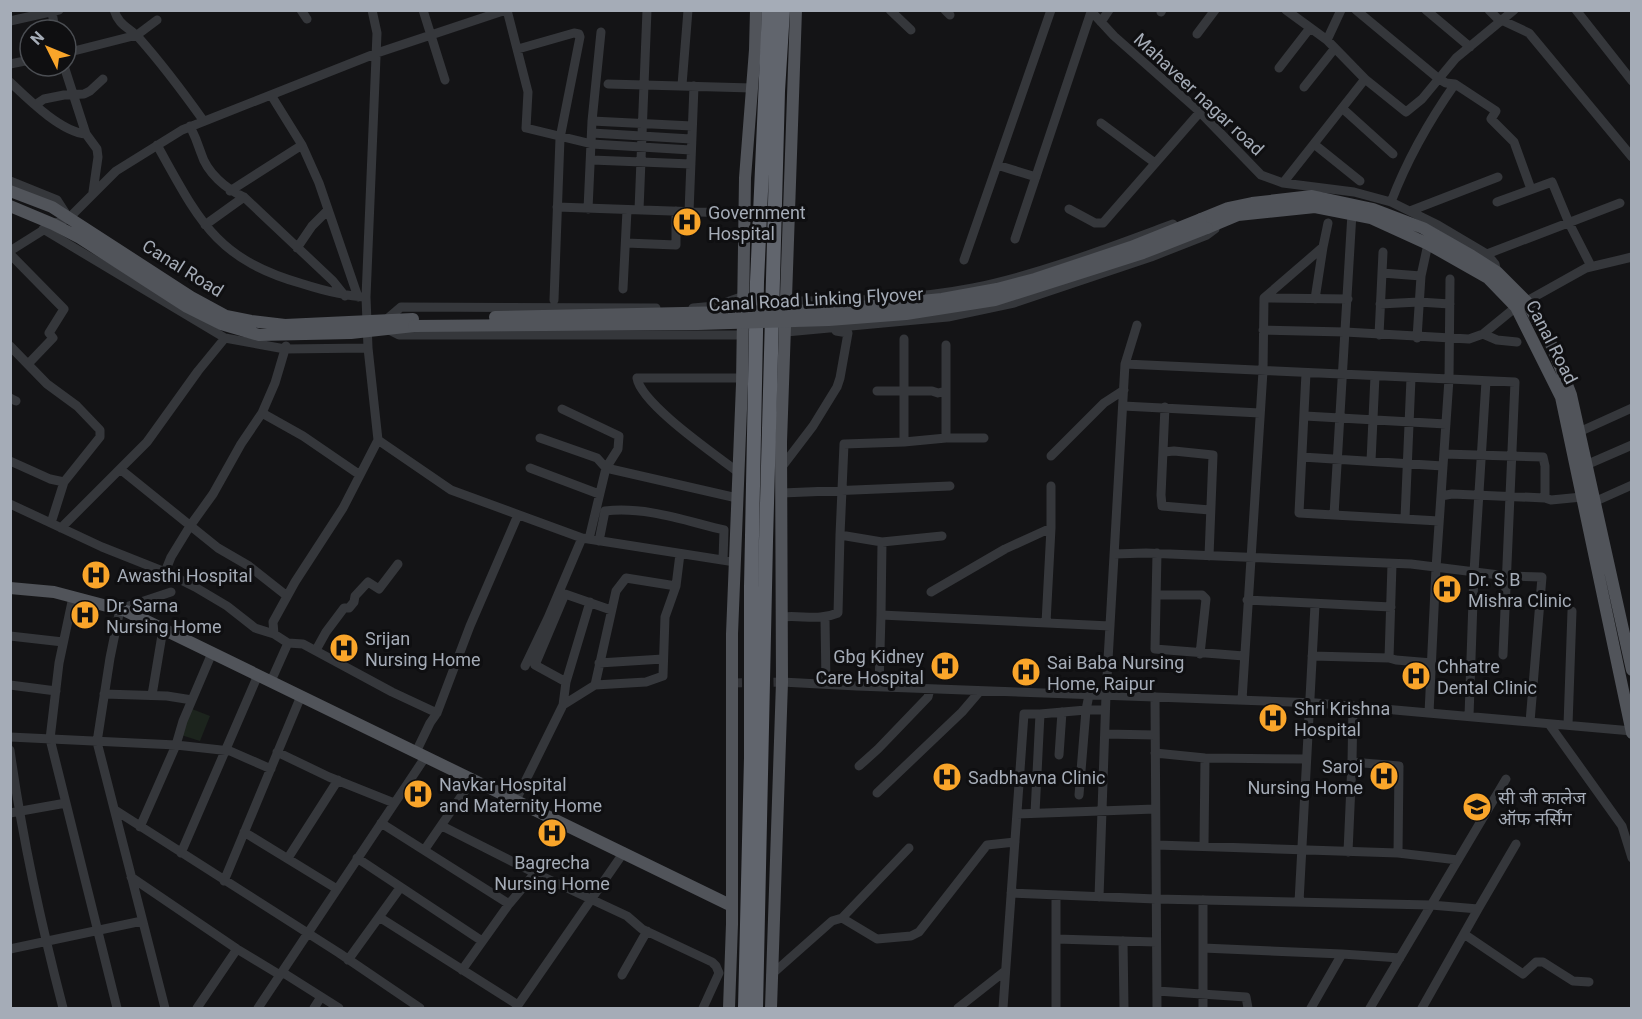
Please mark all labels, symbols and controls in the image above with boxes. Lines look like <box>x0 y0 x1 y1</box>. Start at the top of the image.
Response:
north arrow <box>18 18 78 78</box>
text: N <box>27 28 48 49</box>
street label: Mahaveer nagar road <box>1130 28 1268 160</box>
place label: Government Hospital <box>708 202 806 244</box>
hospital icon: Government Hospital <box>671 206 703 238</box>
street label: Canal Road <box>139 235 227 301</box>
street label: Canal Road Linking Flyover <box>708 283 924 315</box>
street label: Canal Road <box>1522 297 1582 387</box>
hospital icon: Awasthi Hospital <box>80 559 112 591</box>
place label: Awasthi Hospital <box>117 565 253 586</box>
place label: Dr. S B Mishra Clinic <box>1468 569 1572 611</box>
hospital icon: Dr. S B Mishra Clinic <box>1431 573 1463 605</box>
place label: Dr. Sarna Nursing Home <box>106 595 221 637</box>
hospital icon: Dr. Sarna Nursing Home <box>69 599 101 631</box>
place label: Srijan Nursing Home <box>365 628 480 670</box>
hospital icon: Srijan Nursing Home <box>328 632 360 664</box>
place label: Gbg Kidney Care Hospital <box>816 646 924 688</box>
hospital icon: Gbg Kidney Care Hospital <box>929 650 961 682</box>
place label: Sai Baba Nursing Home, Raipur <box>1047 652 1184 694</box>
hospital icon: Sai Baba Nursing Home, Raipur <box>1010 656 1042 688</box>
place label: Chhatre Dental Clinic <box>1437 656 1537 698</box>
hospital icon: Chhatre Dental Clinic <box>1400 660 1432 692</box>
place label: Shri Krishna Hospital <box>1294 698 1390 740</box>
hospital icon: Shri Krishna Hospital <box>1257 702 1289 734</box>
place label: Saroj Nursing Home <box>1248 756 1363 798</box>
hospital icon: Saroj Nursing Home <box>1368 760 1400 792</box>
hospital icon: Sadbhavna Clinic <box>931 761 963 793</box>
place label: Sadbhavna Clinic <box>968 767 1105 788</box>
place label: Navkar Hospital and Maternity Home <box>439 774 602 816</box>
hospital icon: Navkar Hospital and Maternity Home <box>402 778 434 810</box>
place label: सी जी कालेज ऑफ नर्सिंग <box>1498 787 1586 829</box>
school or university icon: सी जी कालेज ऑफ नर्सिंग <box>1461 791 1493 823</box>
hospital icon: Bagrecha Nursing Home <box>536 817 568 849</box>
place label: Bagrecha Nursing Home <box>494 852 610 894</box>

